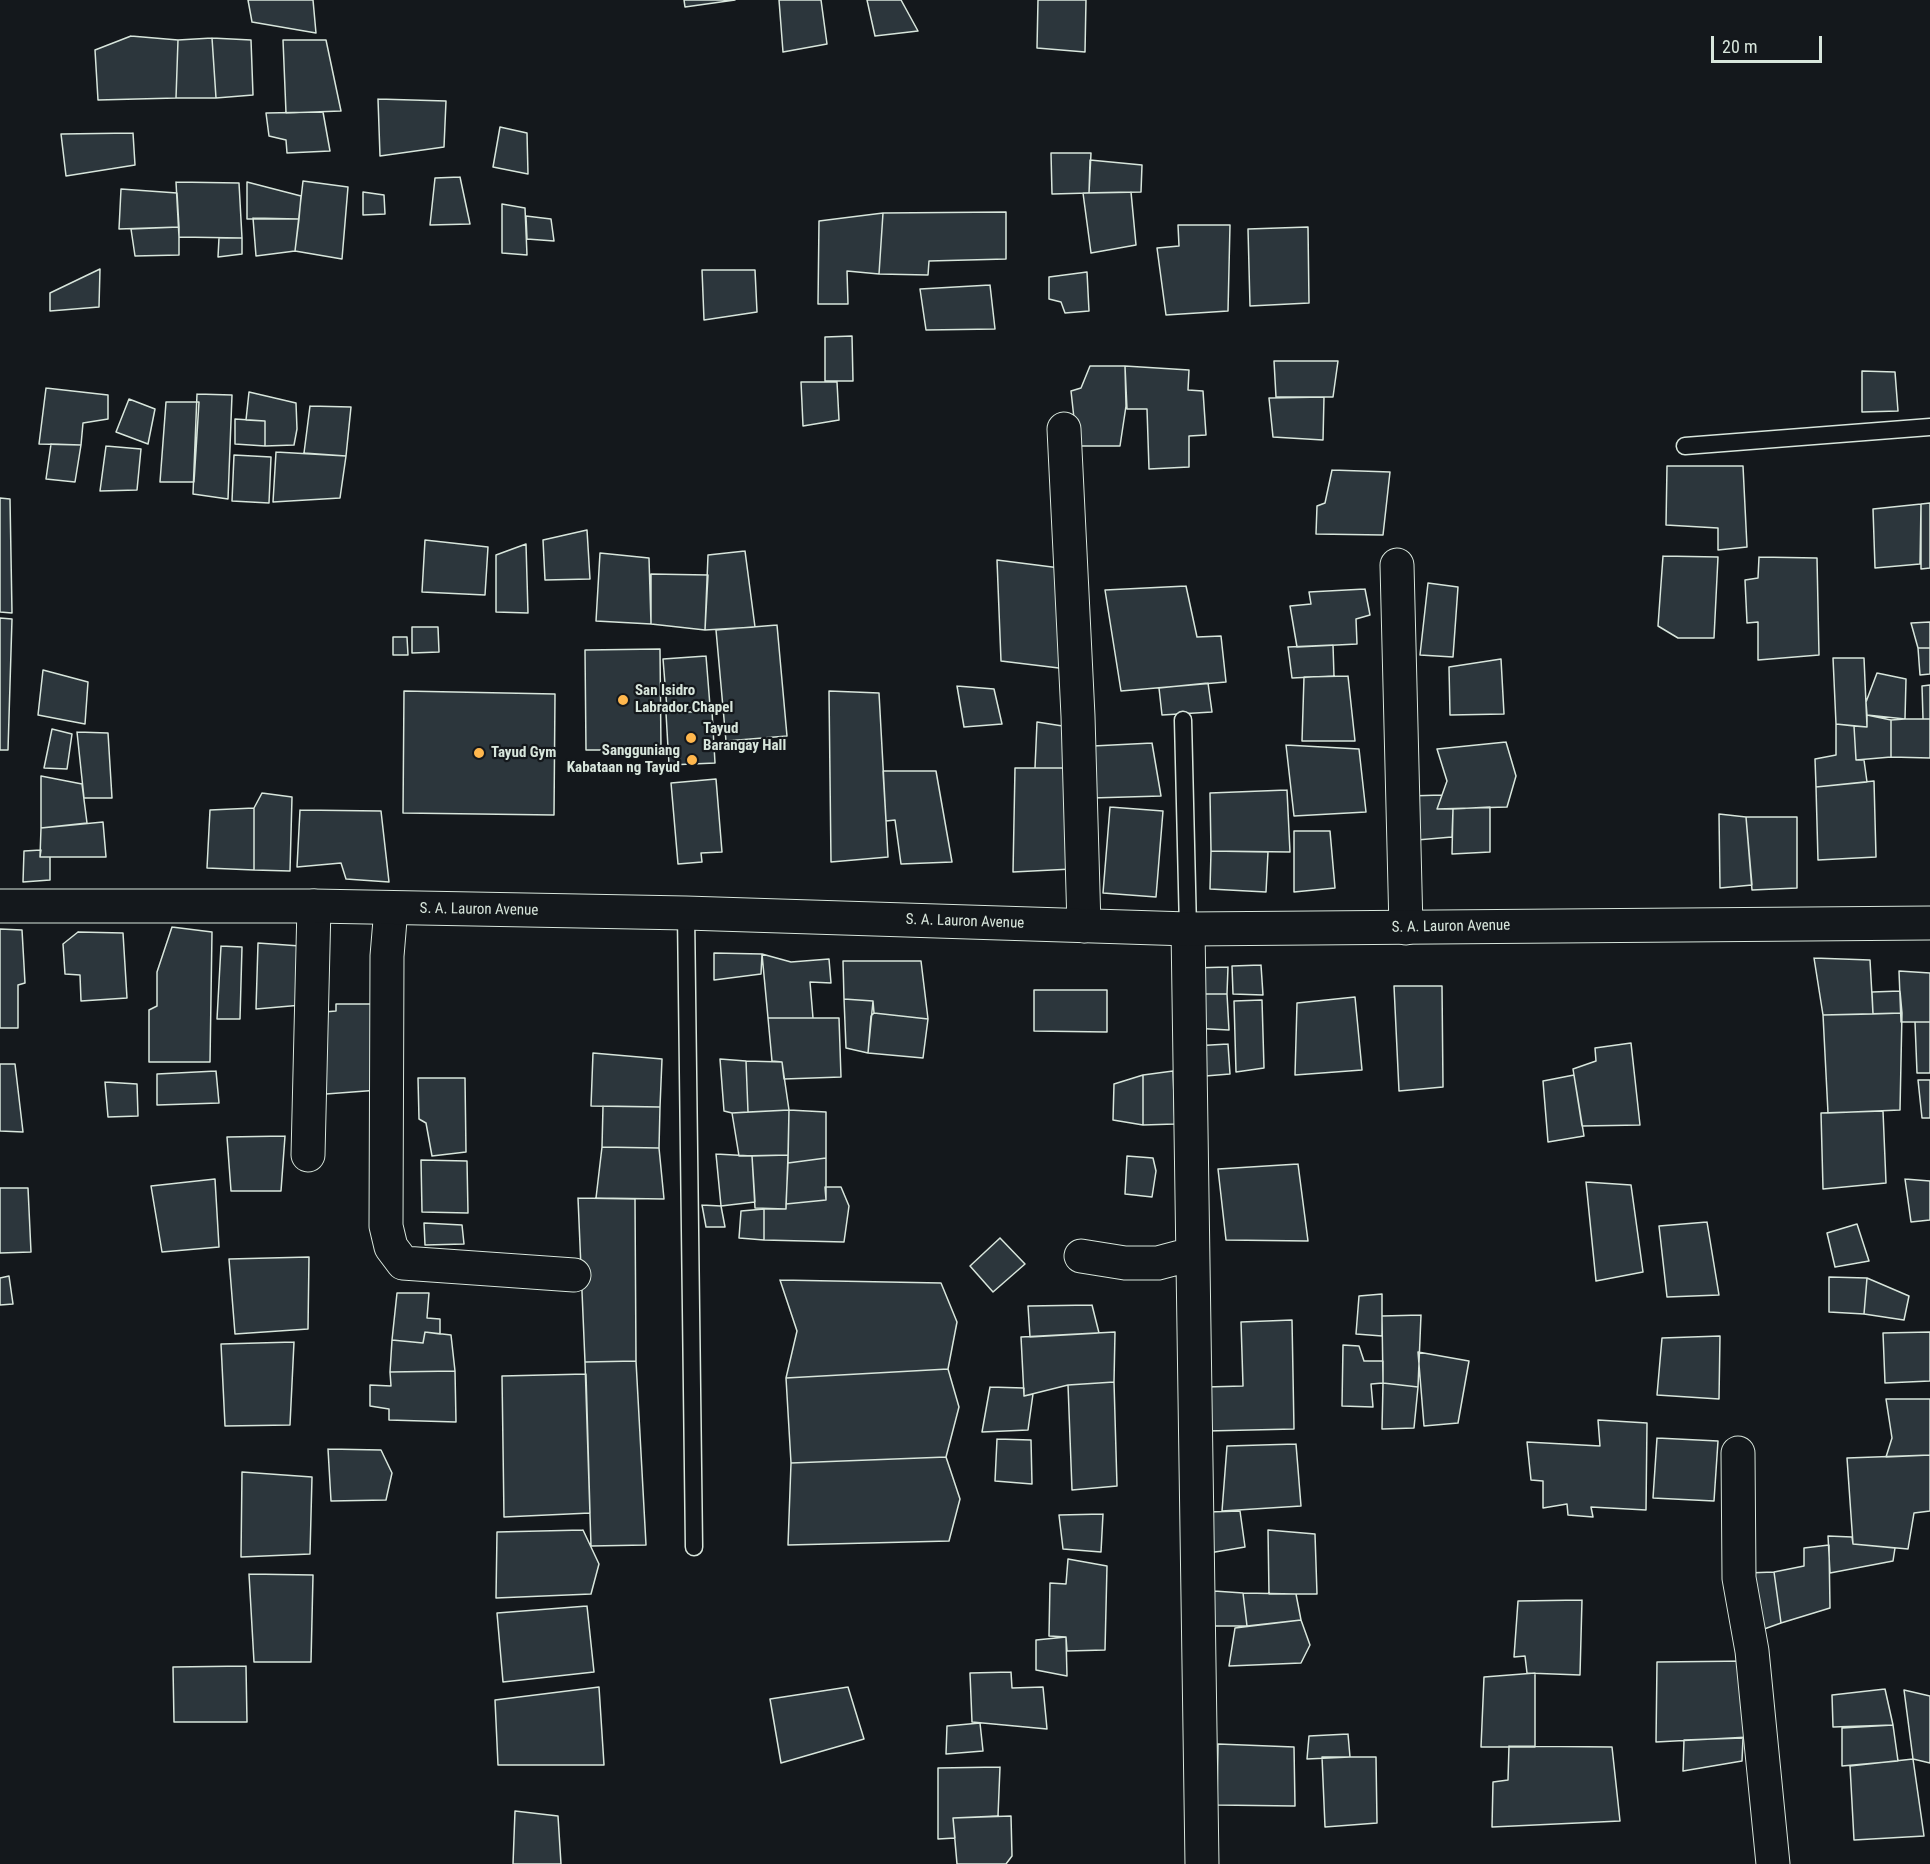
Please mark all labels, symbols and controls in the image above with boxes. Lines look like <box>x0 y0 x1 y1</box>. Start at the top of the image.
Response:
scale bar <box>1714 24 1825 62</box>
text: 20 m <box>1722 36 1757 57</box>
place label: San Isidro Labrador Chapel <box>635 682 733 717</box>
marker: San Isidro Labrador Chapel <box>616 693 630 707</box>
place label: Tayud Barangay Hall <box>703 720 786 755</box>
marker: Tayud Barangay Hall <box>684 731 698 745</box>
place label: Sangguniang Kabataan ng Tayud <box>567 742 680 777</box>
place label: Tayud Gym <box>491 744 556 762</box>
marker: Tayud Gym <box>472 746 486 760</box>
marker: Sangguniang Kabataan ng Tayud <box>685 753 699 767</box>
street label: S. A. Lauron Avenue <box>420 900 538 920</box>
street label: S. A. Lauron Avenue <box>905 911 1025 933</box>
street label: S. A. Lauron Avenue <box>1392 917 1510 937</box>

